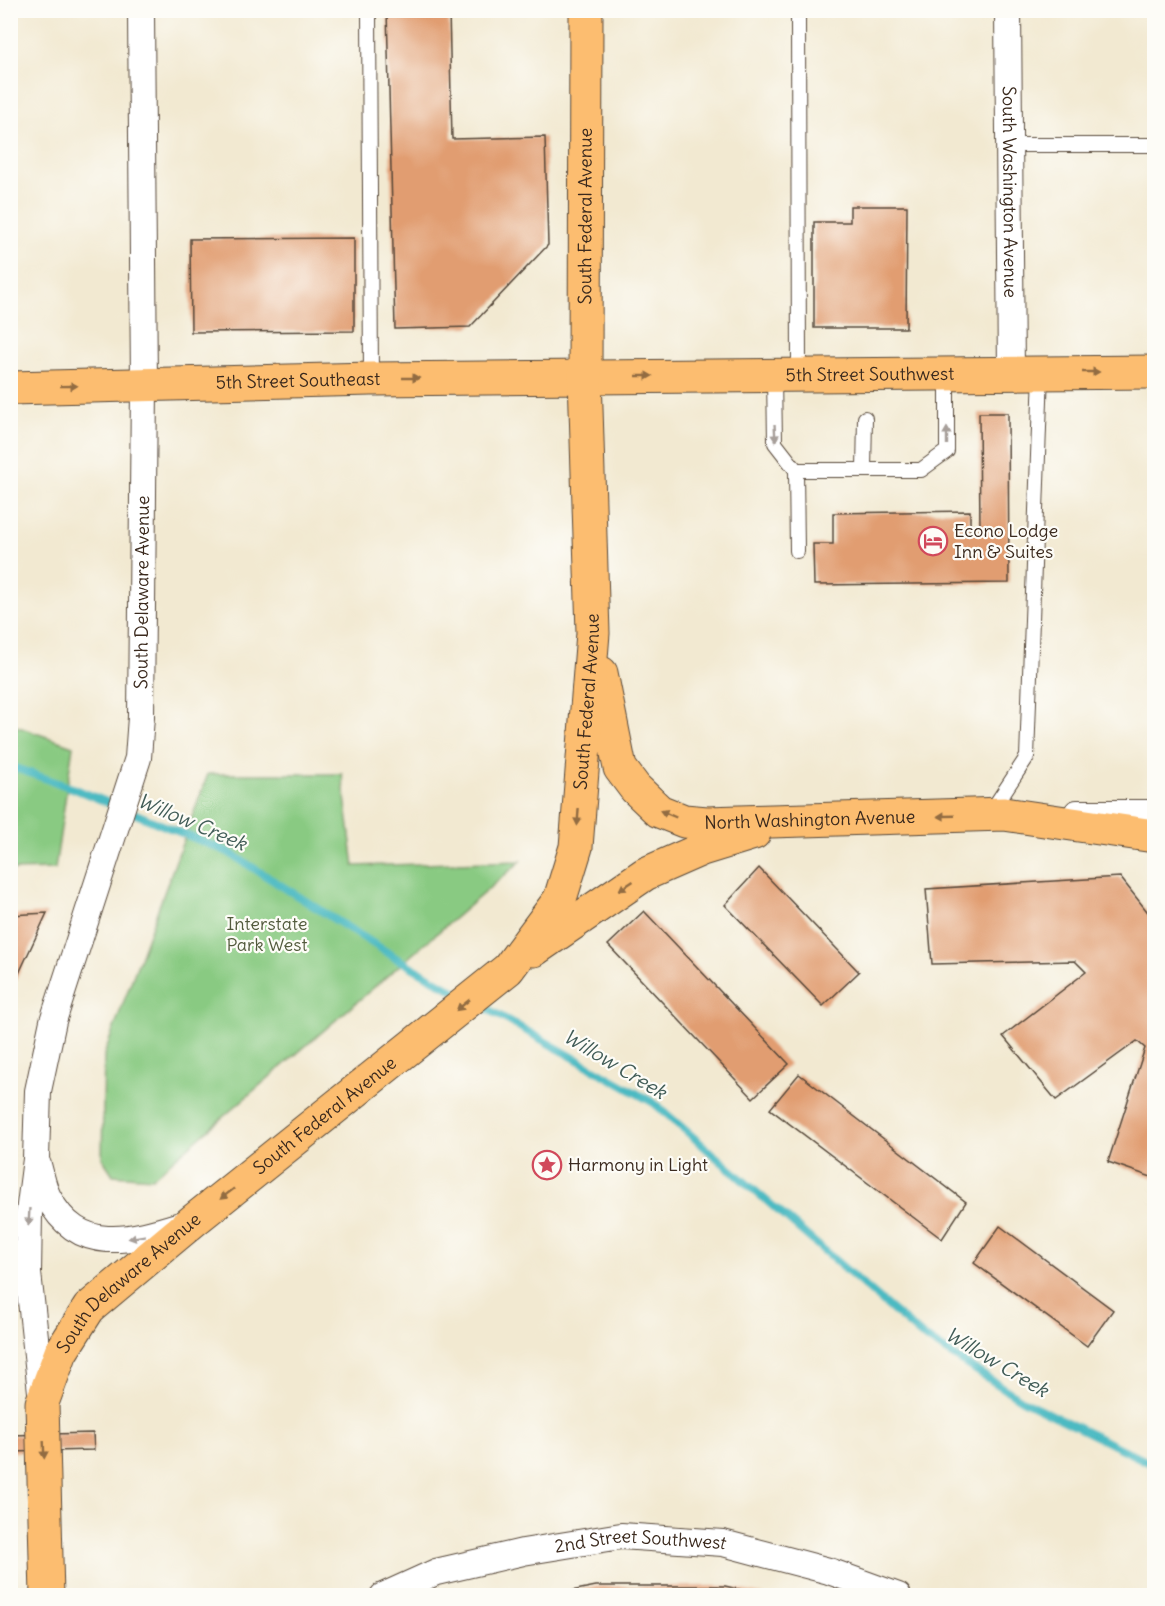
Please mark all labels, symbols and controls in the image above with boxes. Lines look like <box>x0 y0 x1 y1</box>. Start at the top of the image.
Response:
street label: South Washington Avenue <box>998 86 1022 298</box>
street label: South Federal Avenue <box>573 128 597 304</box>
street label: 5th Street Southwest <box>785 362 954 386</box>
street label: 5th Street Southeast <box>215 367 380 394</box>
one-way arrow <box>1081 367 1100 377</box>
one-way arrow <box>634 371 653 381</box>
one-way arrow <box>401 374 420 383</box>
one-way arrow <box>59 382 78 391</box>
one-way arrow <box>770 424 779 443</box>
one-way arrow <box>942 426 952 445</box>
street label: South Delaware Avenue <box>129 495 154 689</box>
place label: Econo Lodge Inn & Suites <box>954 519 1058 563</box>
hotel icon: Econo Lodge Inn & Suites <box>917 525 949 557</box>
street label: South Federal Avenue <box>569 613 604 791</box>
water label: Willow Creek <box>134 787 252 856</box>
street label: North Washington Avenue <box>704 805 916 834</box>
one-way arrow <box>574 808 583 827</box>
one-way arrow <box>659 809 677 818</box>
one-way arrow <box>936 812 955 821</box>
one-way arrow <box>618 881 634 892</box>
park label: Interstate Park West <box>226 912 308 956</box>
one-way arrow <box>455 999 470 1011</box>
water label: Willow Creek <box>559 1023 673 1105</box>
street label: South Federal Avenue <box>248 1051 401 1179</box>
place icon: Harmony in Light <box>531 1149 563 1181</box>
place label: Harmony in Light <box>568 1153 708 1176</box>
one-way arrow <box>220 1188 235 1200</box>
street label: South Delaware Avenue <box>51 1207 205 1357</box>
one-way arrow <box>25 1208 34 1227</box>
one-way arrow <box>128 1233 147 1242</box>
water label: Willow Creek <box>941 1321 1055 1403</box>
one-way arrow <box>39 1441 48 1460</box>
street label: 2nd Street Southwest <box>553 1524 729 1558</box>

